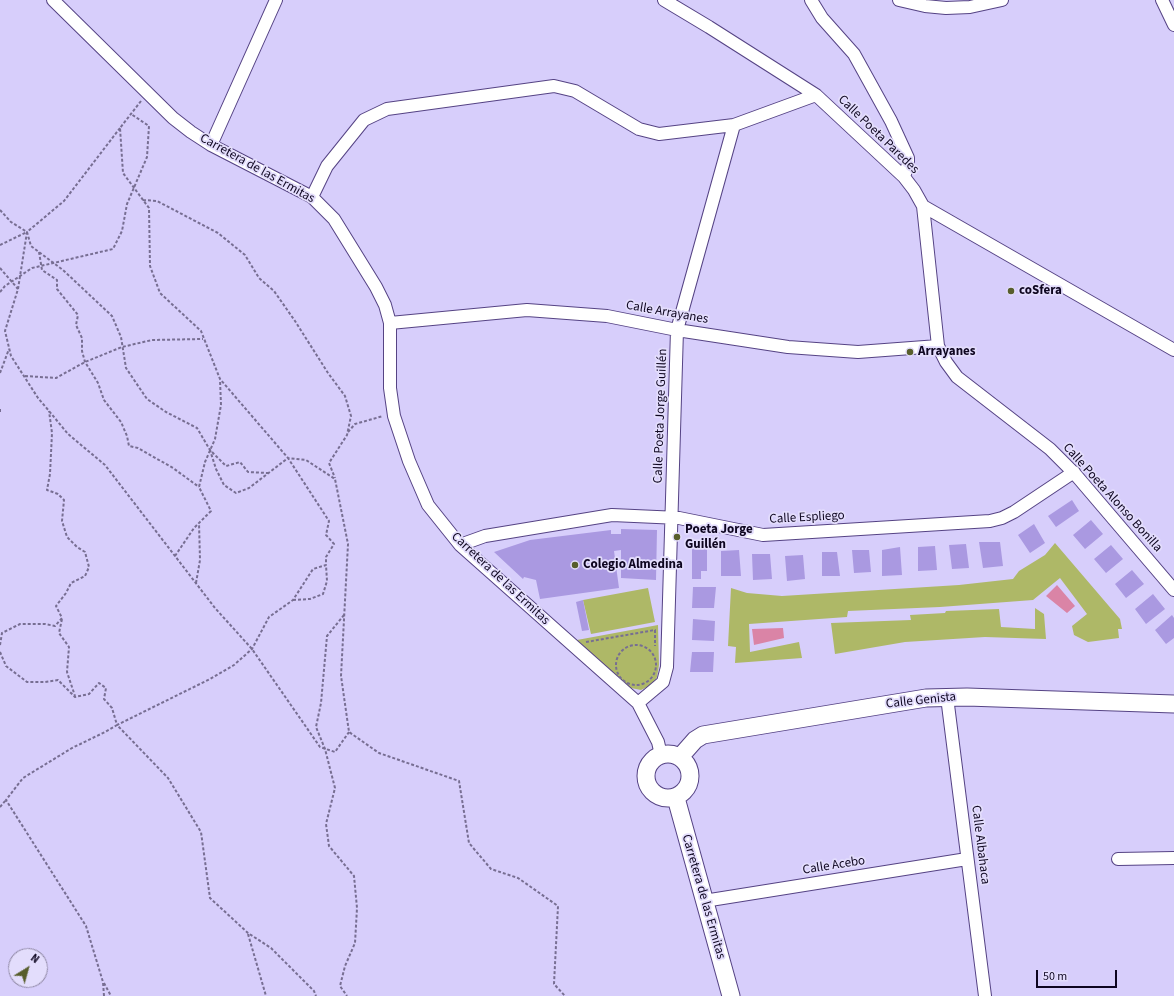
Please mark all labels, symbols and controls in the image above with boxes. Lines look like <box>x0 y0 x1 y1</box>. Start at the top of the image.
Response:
street label: Calle Poeta Paredes <box>834 92 922 178</box>
street label: Carretera de las Ermitas <box>197 131 317 207</box>
place label: coSfera <box>1019 283 1062 299</box>
marker: coSfera <box>1006 286 1016 296</box>
street label: Calle Arrayanes <box>625 298 709 328</box>
place label: Arrayanes <box>918 344 976 360</box>
marker: Arrayanes <box>905 347 915 357</box>
street label: Calle Poeta Jorge Guillén <box>651 348 671 484</box>
street label: Calle Poeta Alonso Bonilla <box>1059 440 1165 556</box>
street label: Calle Espliego <box>769 508 845 528</box>
place label: Poeta Jorge Guillén <box>685 522 753 553</box>
street label: Carretera de las Ermitas <box>448 529 552 629</box>
marker: Poeta Jorge Guillén <box>672 532 682 542</box>
place label: Colegio Almedina <box>583 557 683 573</box>
marker: Colegio Almedina <box>570 560 580 570</box>
street label: Calle Genista <box>885 690 957 712</box>
street label: Calle Albahaca <box>967 805 993 885</box>
street label: Carretera de las Ermitas <box>678 833 728 961</box>
street label: Calle Acebo <box>802 853 866 879</box>
north arrow <box>8 948 48 988</box>
text: N <box>27 951 42 967</box>
scale bar <box>1038 962 1119 988</box>
text: 50 m <box>1043 968 1067 985</box>

